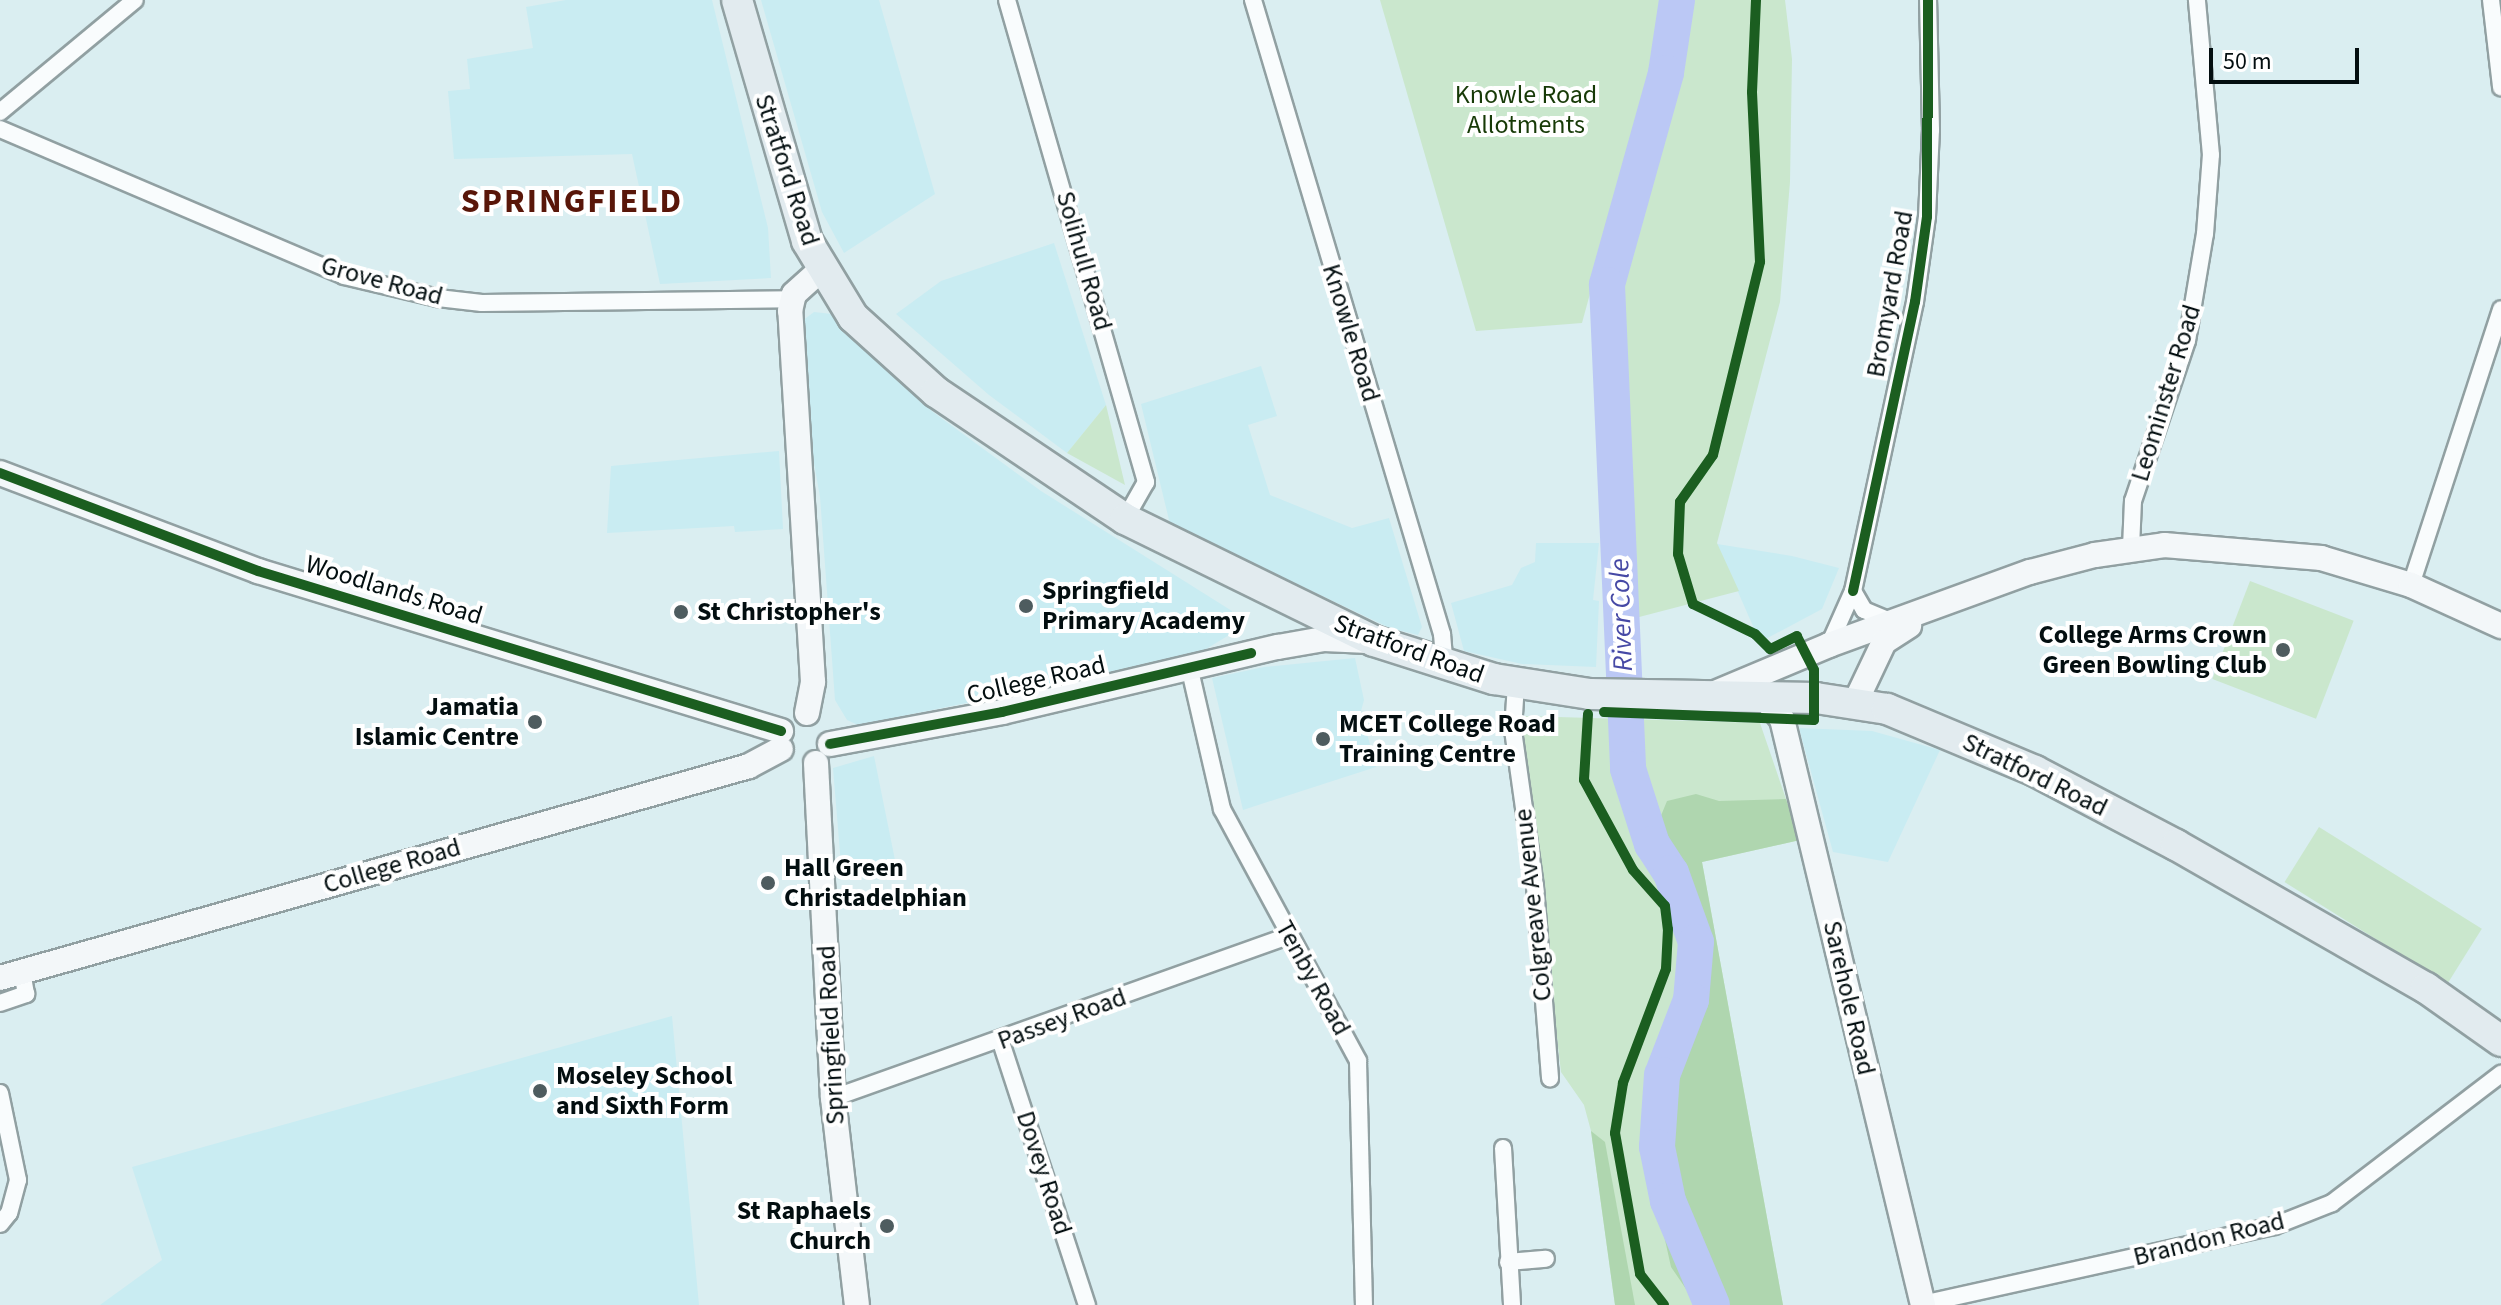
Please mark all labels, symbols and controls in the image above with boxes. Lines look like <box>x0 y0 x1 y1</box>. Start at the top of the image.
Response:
scale bar <box>2213 32 2363 82</box>
text: 50 m <box>2223 44 2272 79</box>
park label: Knowle Road Allotments <box>1455 79 1597 140</box>
street label: Stratford Road <box>748 90 826 250</box>
district label: SPRINGFIELD <box>461 182 683 222</box>
street label: Solihull Road <box>1049 188 1119 334</box>
street label: Bromyard Road <box>1860 208 1920 380</box>
street label: Grove Road <box>318 250 446 312</box>
street label: Knowle Road <box>1315 260 1387 406</box>
street label: Leominster Road <box>2124 301 2208 485</box>
street label: Woodlands Road <box>302 548 486 632</box>
water label: River Cole <box>1602 558 1640 672</box>
place label: Springfield Primary Academy <box>1042 575 1245 636</box>
place label: St Christopher's <box>697 596 881 628</box>
marker: Springfield Primary Academy <box>1017 597 1035 615</box>
marker: St Christopher's <box>672 603 690 621</box>
street label: Stratford Road <box>1330 607 1488 691</box>
place label: College Arms Crown Green Bowling Club <box>2039 619 2267 680</box>
marker: College Arms Crown Green Bowling Club <box>2274 641 2292 659</box>
street label: College Road <box>964 649 1108 711</box>
place label: Jamatia Islamic Centre <box>355 691 519 752</box>
place label: MCET College Road Training Centre <box>1339 708 1556 770</box>
marker: Jamatia Islamic Centre <box>526 713 544 731</box>
street label: Stratford Road <box>1957 726 2113 824</box>
marker: MCET College Road Training Centre <box>1314 730 1332 748</box>
street label: Colgreave Avenue <box>1507 807 1559 1003</box>
street label: College Road <box>320 832 464 900</box>
place label: Hall Green Christadelphian <box>784 852 967 914</box>
marker: Hall Green Christadelphian <box>759 874 777 892</box>
street label: Tenby Road <box>1269 915 1357 1041</box>
street label: Sarehole Road <box>1816 918 1882 1078</box>
street label: Springfield Road <box>811 944 851 1126</box>
street label: Passey Road <box>993 981 1131 1057</box>
place label: Moseley School and Sixth Form <box>556 1060 732 1122</box>
marker: Moseley School and Sixth Form <box>531 1082 549 1100</box>
street label: Dovey Road <box>1009 1107 1079 1239</box>
place label: St Raphaels Church <box>737 1195 871 1256</box>
street label: Brandon Road <box>2130 1205 2288 1273</box>
marker: St Raphaels Church <box>878 1217 896 1235</box>

